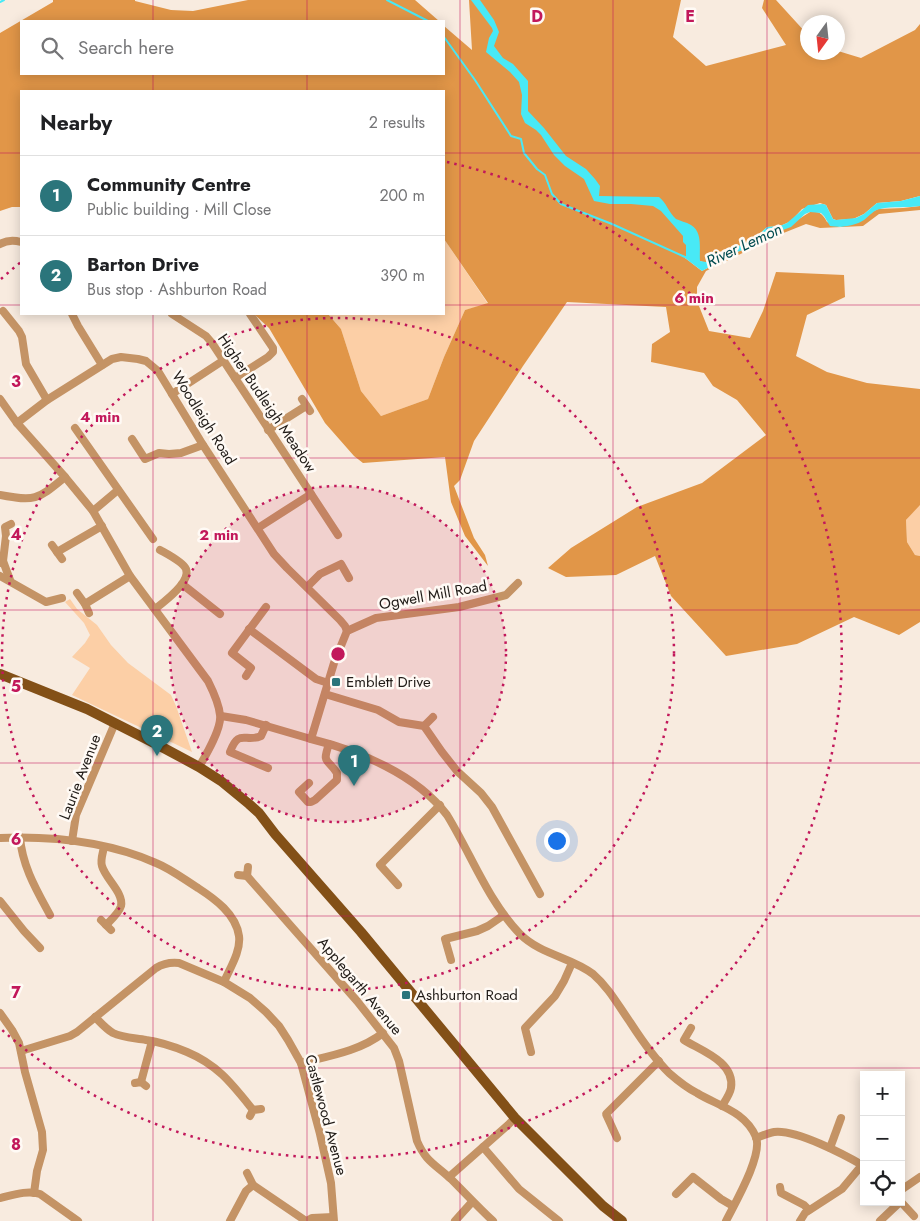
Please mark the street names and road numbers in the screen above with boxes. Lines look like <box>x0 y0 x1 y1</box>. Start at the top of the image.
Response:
street label: Higher Budleigh Meadow <box>212 329 322 477</box>
street label: Woodleigh Road <box>166 367 242 469</box>
street label: Ogwell Mill Road <box>377 575 489 615</box>
street label: Laurie Avenue <box>54 731 106 823</box>
street label: Applegarth Avenue <box>312 932 408 1040</box>
street label: Castlewood Avenue <box>299 1052 353 1178</box>

